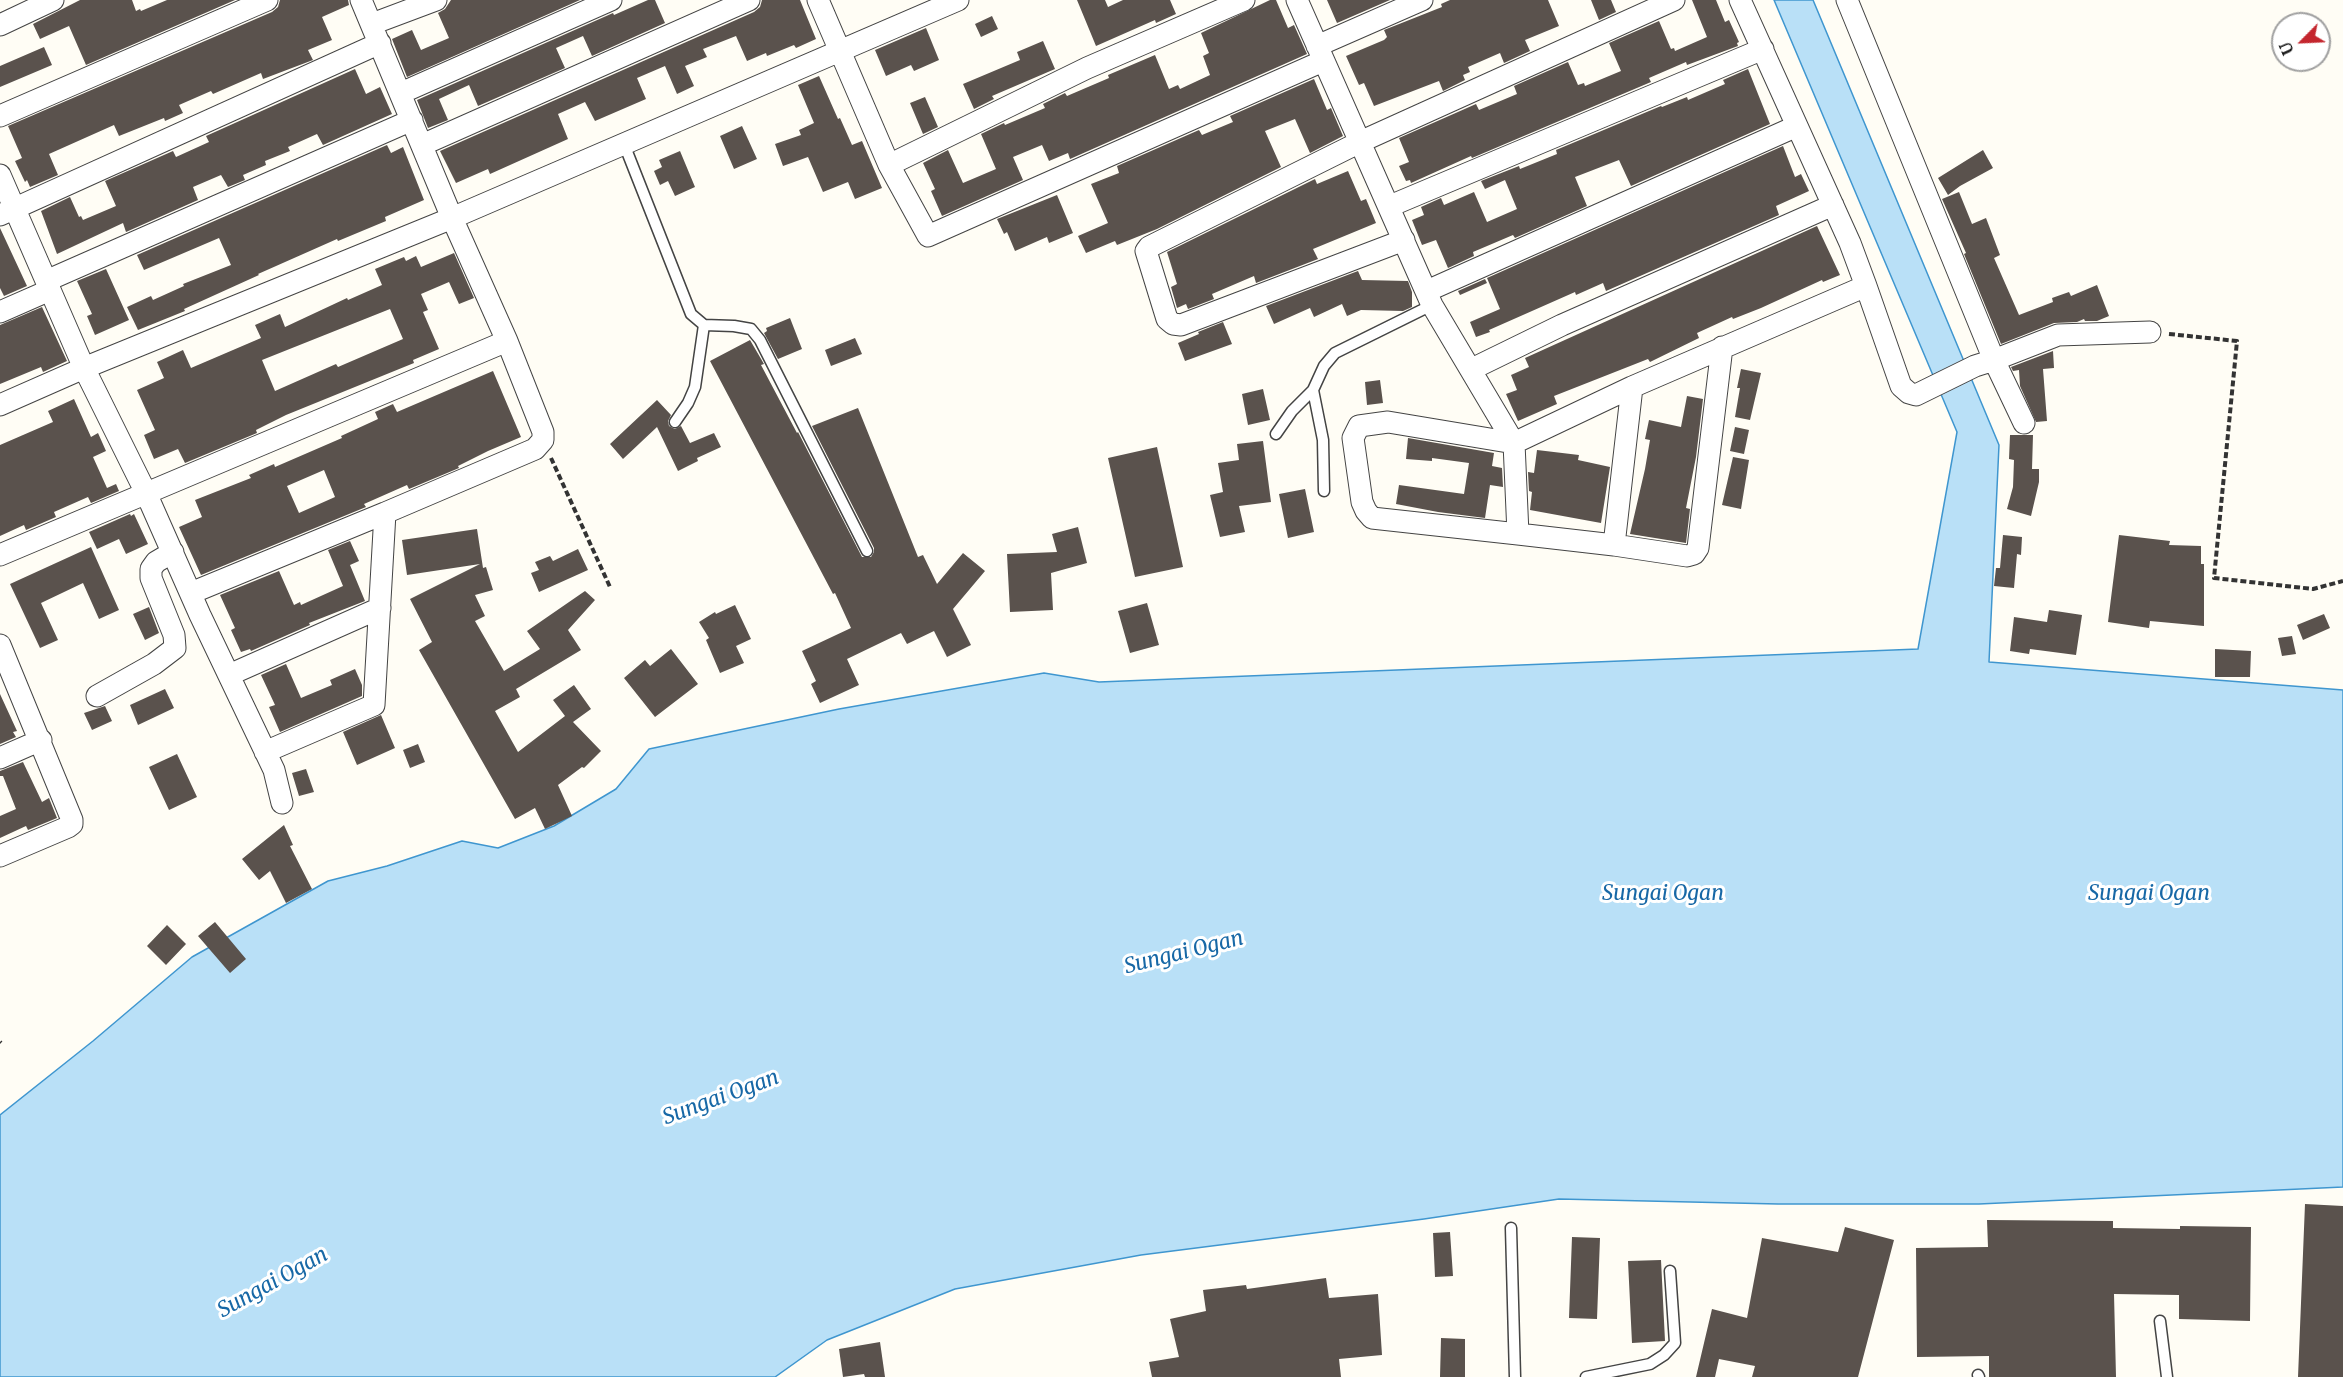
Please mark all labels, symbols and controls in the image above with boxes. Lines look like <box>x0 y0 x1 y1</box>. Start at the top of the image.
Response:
north arrow <box>2271 12 2331 72</box>
text: U <box>2275 39 2298 58</box>
water label: Sungai Ogan <box>1602 881 1724 907</box>
water label: Sungai Ogan <box>2088 881 2210 907</box>
water label: Sungai Ogan <box>1122 926 1246 980</box>
water label: Sungai Ogan <box>659 1065 783 1131</box>
water label: Sungai Ogan <box>214 1242 332 1324</box>

